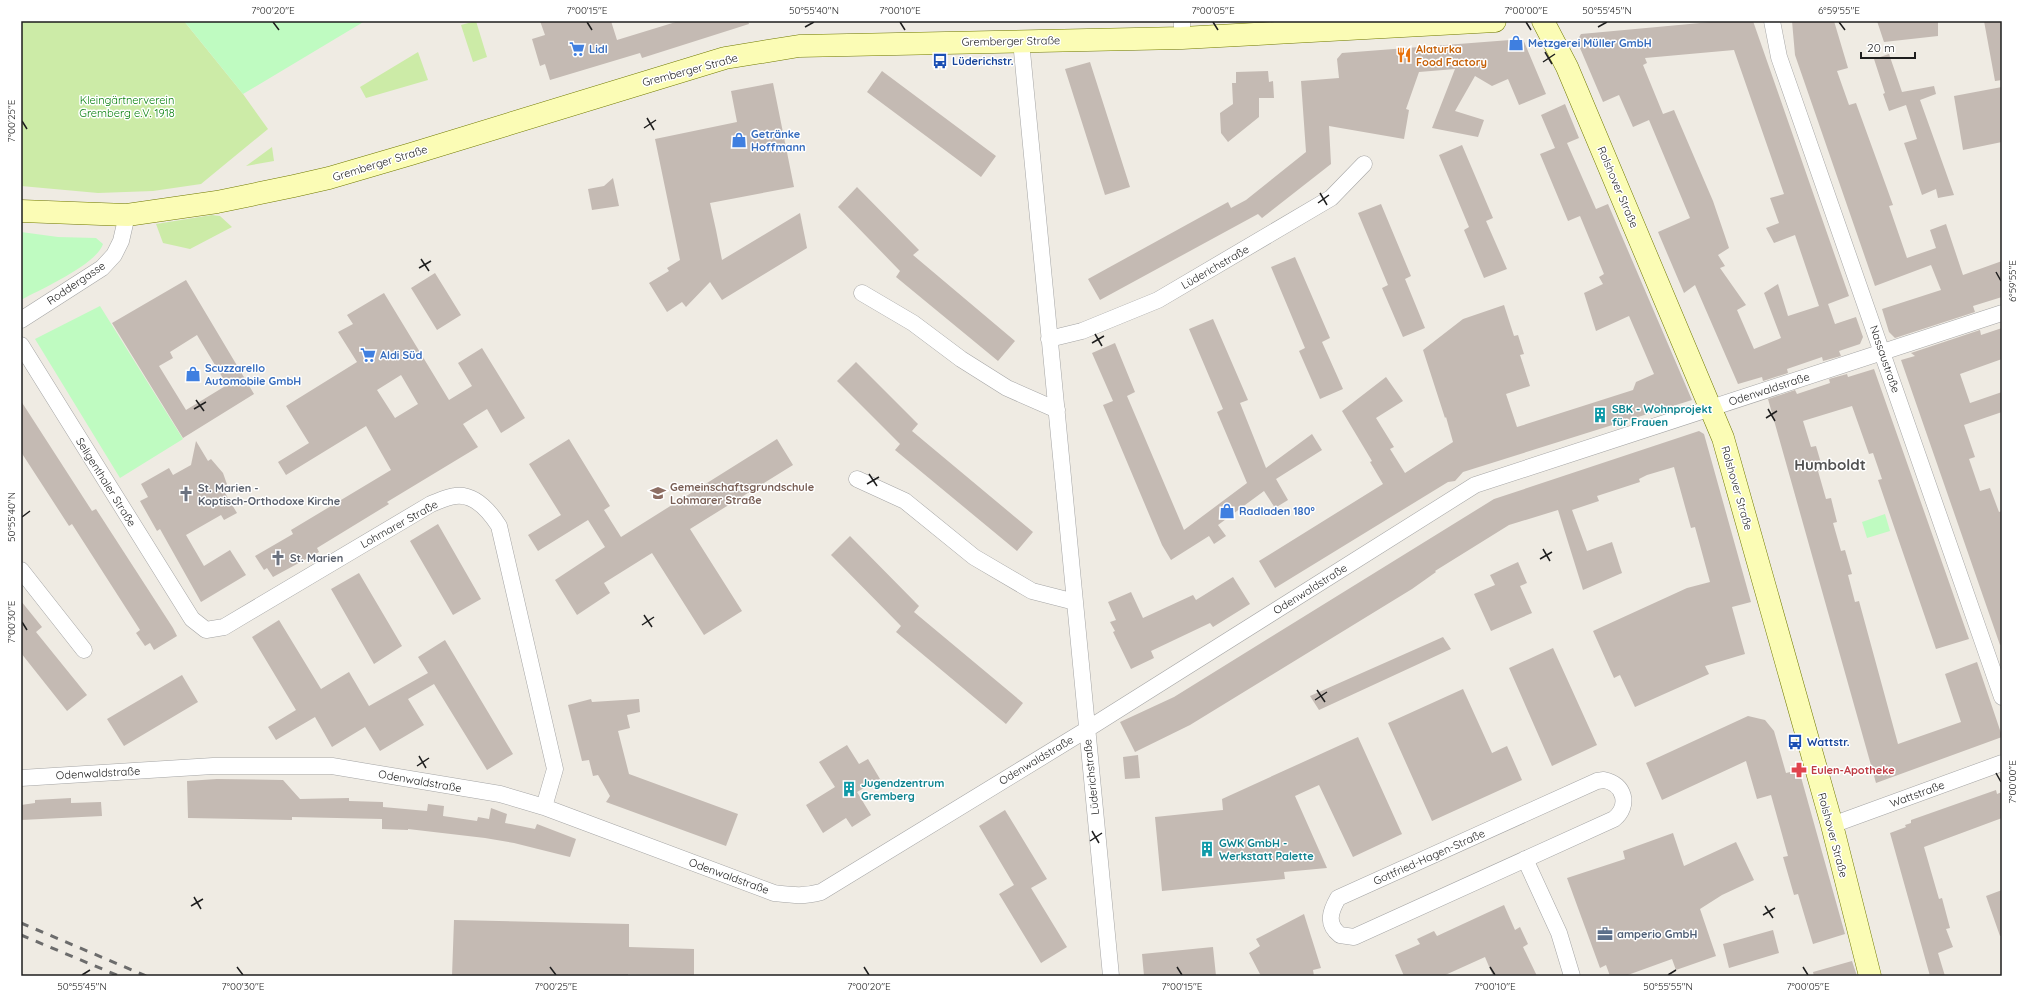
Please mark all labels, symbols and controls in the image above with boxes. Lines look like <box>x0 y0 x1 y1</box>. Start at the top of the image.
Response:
text: 7°00'20"E <box>251 4 295 17</box>
text: 7°00'15"E <box>567 4 608 17</box>
text: 50°55'40"N <box>789 4 839 17</box>
text: 7°00'10"E <box>879 4 921 17</box>
text: 7°00'05"E <box>1191 4 1235 17</box>
text: 7°00'00"E <box>1504 4 1548 17</box>
text: 50°55'45"N <box>1582 4 1632 17</box>
text: 6°59'55"E <box>1818 4 1860 17</box>
street label: Gremberger Straße <box>962 33 1060 49</box>
shop icon: Metzgerei Müller GmbH <box>1507 34 1525 52</box>
scale bar <box>1861 34 1915 60</box>
place label: Metzgerei Müller GmbH <box>1528 36 1652 50</box>
supermarket icon: Lidl <box>568 40 586 58</box>
text: 20 m <box>1867 40 1895 55</box>
place label: Lidl <box>589 42 608 56</box>
place label: Alaturka Food Factory <box>1416 42 1487 69</box>
restaurant icon: Alaturka Food Factory <box>1395 46 1413 64</box>
street label: Gremberger Straße <box>641 50 739 90</box>
bus stop icon: Lüderichstr. <box>931 52 949 70</box>
place label: Lüderichstr. <box>952 54 1014 68</box>
park label: Kleingärtnerverein Gremberg e.V. 1918 <box>79 93 175 120</box>
text: 7°00'25"E <box>5 99 18 142</box>
place label: Getränke Hoffmann <box>751 127 806 154</box>
shop icon: Getränke Hoffmann <box>730 131 748 149</box>
street label: Gremberger Straße <box>331 142 429 184</box>
street label: Rolshover Straße <box>1595 144 1641 230</box>
street label: Lüderichstraße <box>1179 242 1251 292</box>
street label: Roddergasse <box>44 258 108 308</box>
text: 6°59'55"E <box>2006 260 2019 302</box>
street label: Nassaustraße <box>1867 323 1903 395</box>
supermarket icon: Aldi Süd <box>359 346 377 364</box>
place label: Aldi Süd <box>380 348 422 362</box>
place label: Scuzzarello Automobile GmbH <box>205 361 301 388</box>
shop icon: Scuzzarello Automobile GmbH <box>184 365 202 383</box>
street label: Odenwaldstraße <box>1727 369 1811 409</box>
place label: SBK - Wohnprojekt für Frauen <box>1612 402 1712 429</box>
building icon: SBK - Wohnprojekt für Frauen <box>1591 406 1609 424</box>
street label: Seligenthaler Straße <box>73 435 139 529</box>
street label: Rolshover Straße <box>1718 444 1756 532</box>
district label: Humboldt <box>1794 455 1866 474</box>
place label: Gemeinschaftsgrundschule Lohmarer Straße <box>670 480 815 507</box>
place label: St. Marien - Koptisch-Orthodoxe Kirche <box>198 481 341 508</box>
school or university icon: Gemeinschaftsgrundschule Lohmarer Straße <box>649 484 667 502</box>
church icon: St. Marien - Koptisch-Orthodoxe Kirche <box>177 485 195 503</box>
text: 50°55'40"N <box>5 492 18 542</box>
street label: Lohmarer Straße <box>358 497 440 551</box>
shop icon: Radladen 180° <box>1218 502 1236 520</box>
place label: Radladen 180° <box>1239 504 1315 518</box>
church icon: St. Marien <box>269 549 287 567</box>
place label: St. Marien <box>290 551 343 565</box>
street label: Odenwaldstraße <box>1271 561 1349 617</box>
text: 7°00'30"E <box>5 600 18 643</box>
street label: Odenwaldstraße <box>996 732 1076 788</box>
bus stop icon: Wattstr. <box>1786 733 1804 751</box>
place label: Wattstr. <box>1807 735 1850 749</box>
street label: Lüderichstraße <box>1080 738 1102 816</box>
text: 7°00'00"E <box>2006 760 2019 804</box>
pharmacy icon: Eulen-Apotheke <box>1790 761 1808 779</box>
place label: Eulen-Apotheke <box>1811 763 1895 777</box>
street label: Odenwaldstraße <box>56 764 140 782</box>
street label: Odenwaldstraße <box>377 767 463 795</box>
place label: Jugendzentrum Gremberg <box>861 776 944 803</box>
street label: Wattstraße <box>1888 778 1946 810</box>
building icon: Jugendzentrum Gremberg <box>840 780 858 798</box>
street label: Rolshover Straße <box>1815 791 1851 879</box>
street label: Gottfried-Hagen-Straße <box>1371 826 1487 888</box>
place label: GWK GmbH - Werkstatt Palette <box>1219 836 1314 863</box>
building icon: GWK GmbH - Werkstatt Palette <box>1198 840 1216 858</box>
street label: Odenwaldstraße <box>687 855 771 897</box>
office icon: amperio GmbH <box>1596 925 1614 943</box>
place label: amperio GmbH <box>1617 927 1697 941</box>
text: 50°55'45"N <box>57 980 107 993</box>
text: 7°00'30"E <box>222 980 265 993</box>
text: 7°00'25"E <box>535 980 578 993</box>
text: 7°00'20"E <box>847 980 891 993</box>
text: 7°00'15"E <box>1162 980 1203 993</box>
text: 7°00'10"E <box>1474 980 1516 993</box>
text: 50°55'55"N <box>1643 980 1693 993</box>
text: 7°00'05"E <box>1786 980 1830 993</box>

